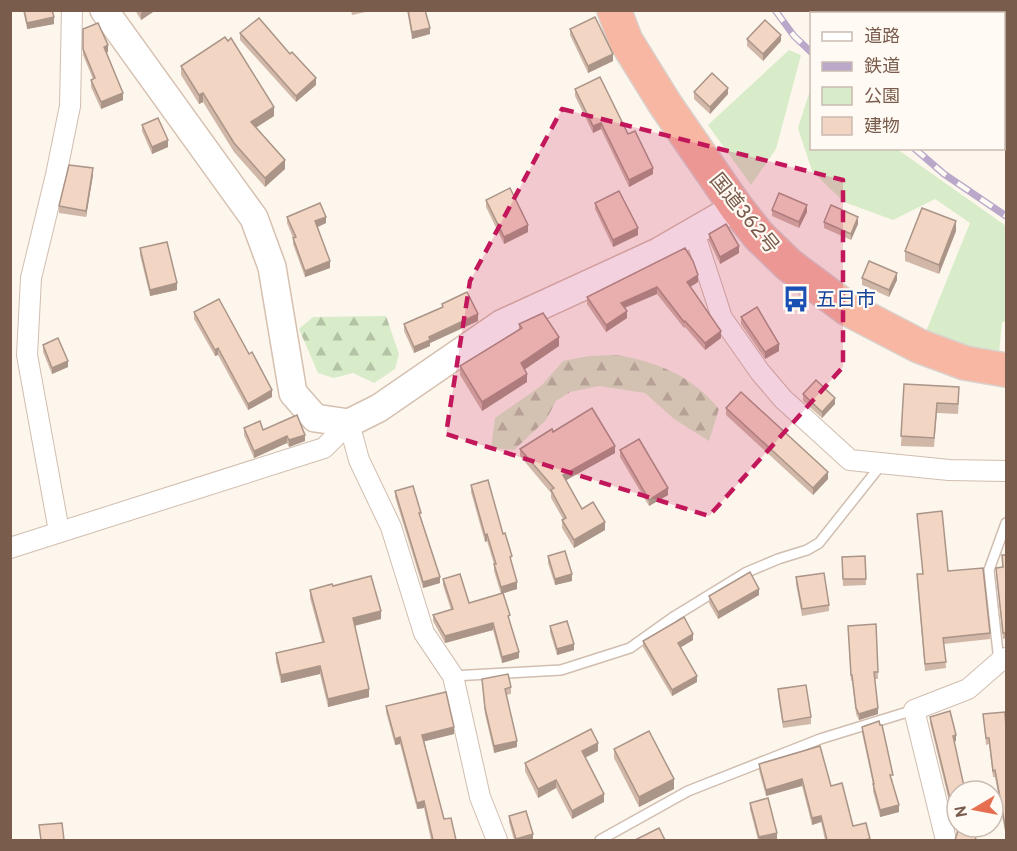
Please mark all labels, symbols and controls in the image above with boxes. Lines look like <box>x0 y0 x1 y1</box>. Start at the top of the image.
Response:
legend <box>810 12 1005 150</box>
text: 道路 <box>864 26 900 49</box>
text: 鉄道 <box>864 56 900 79</box>
text: 公園 <box>864 86 900 109</box>
text: 建物 <box>864 116 900 139</box>
street label: 国道362号 <box>703 169 784 260</box>
bus stop icon: 五日市 <box>781 284 811 314</box>
place label: 五日市 <box>816 288 876 314</box>
north arrow <box>945 779 1005 839</box>
text: N <box>951 804 973 819</box>

